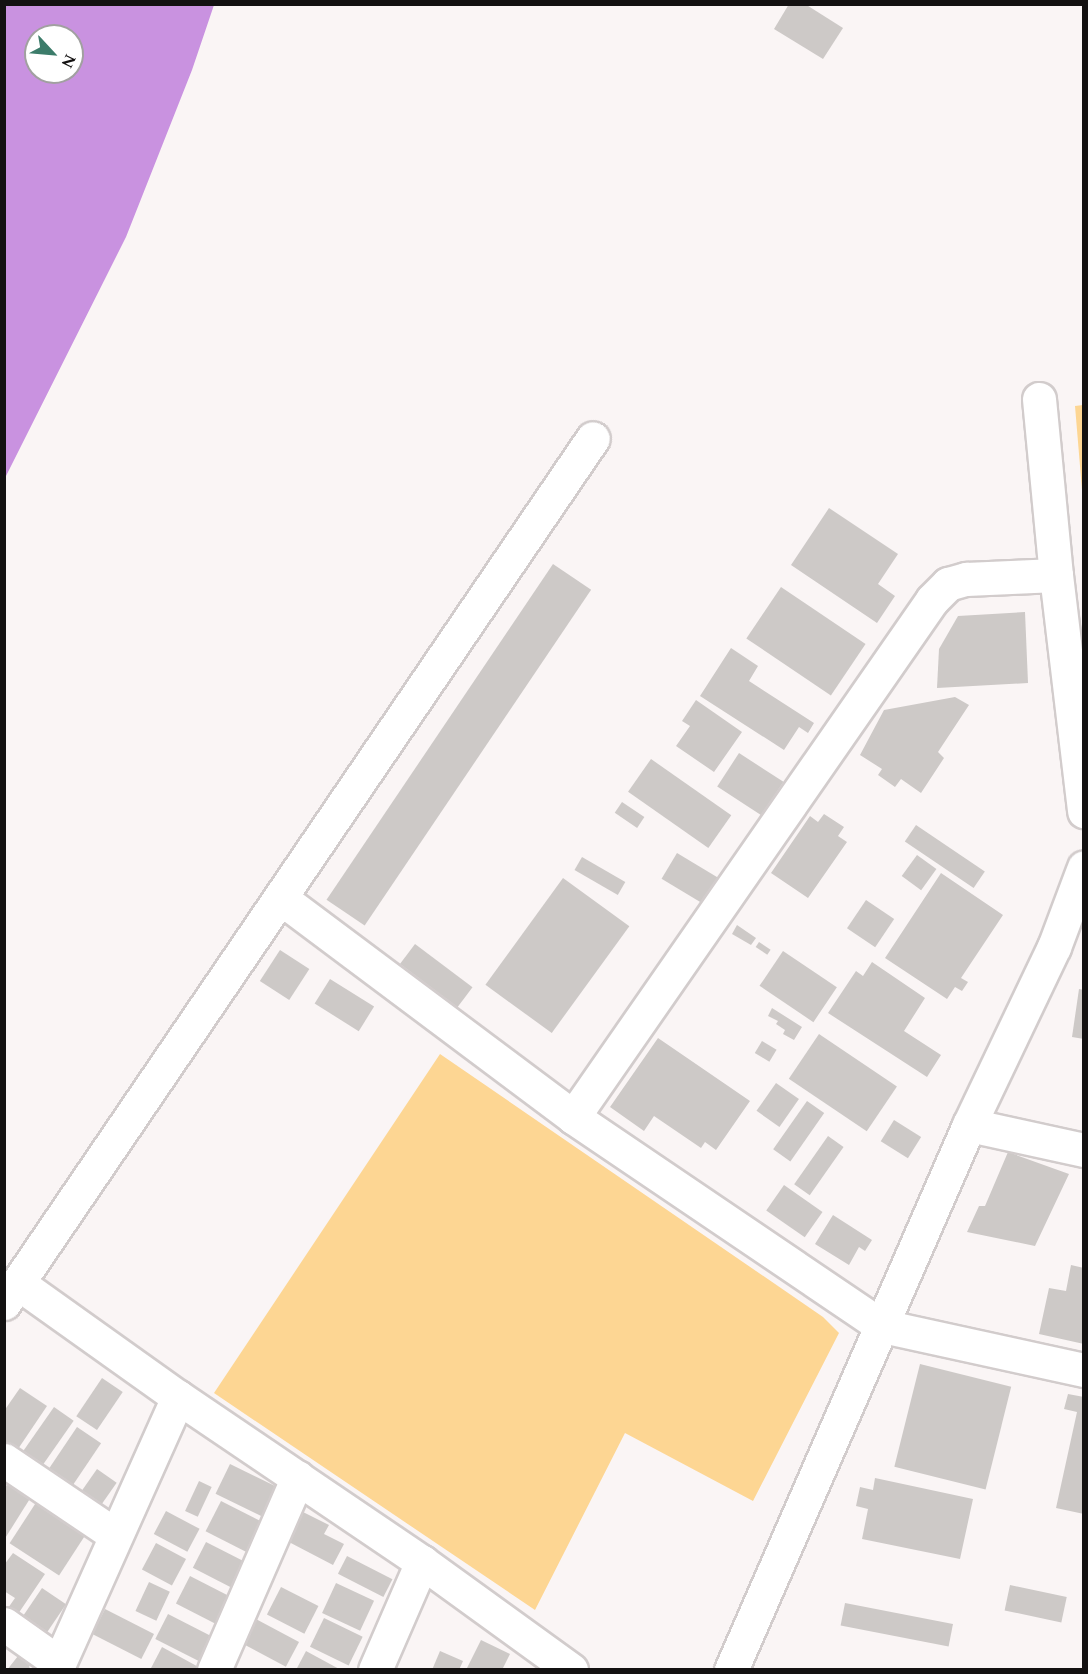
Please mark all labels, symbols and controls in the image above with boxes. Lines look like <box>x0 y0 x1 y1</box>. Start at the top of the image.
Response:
north arrow <box>24 24 84 84</box>
text: N <box>55 50 82 72</box>

